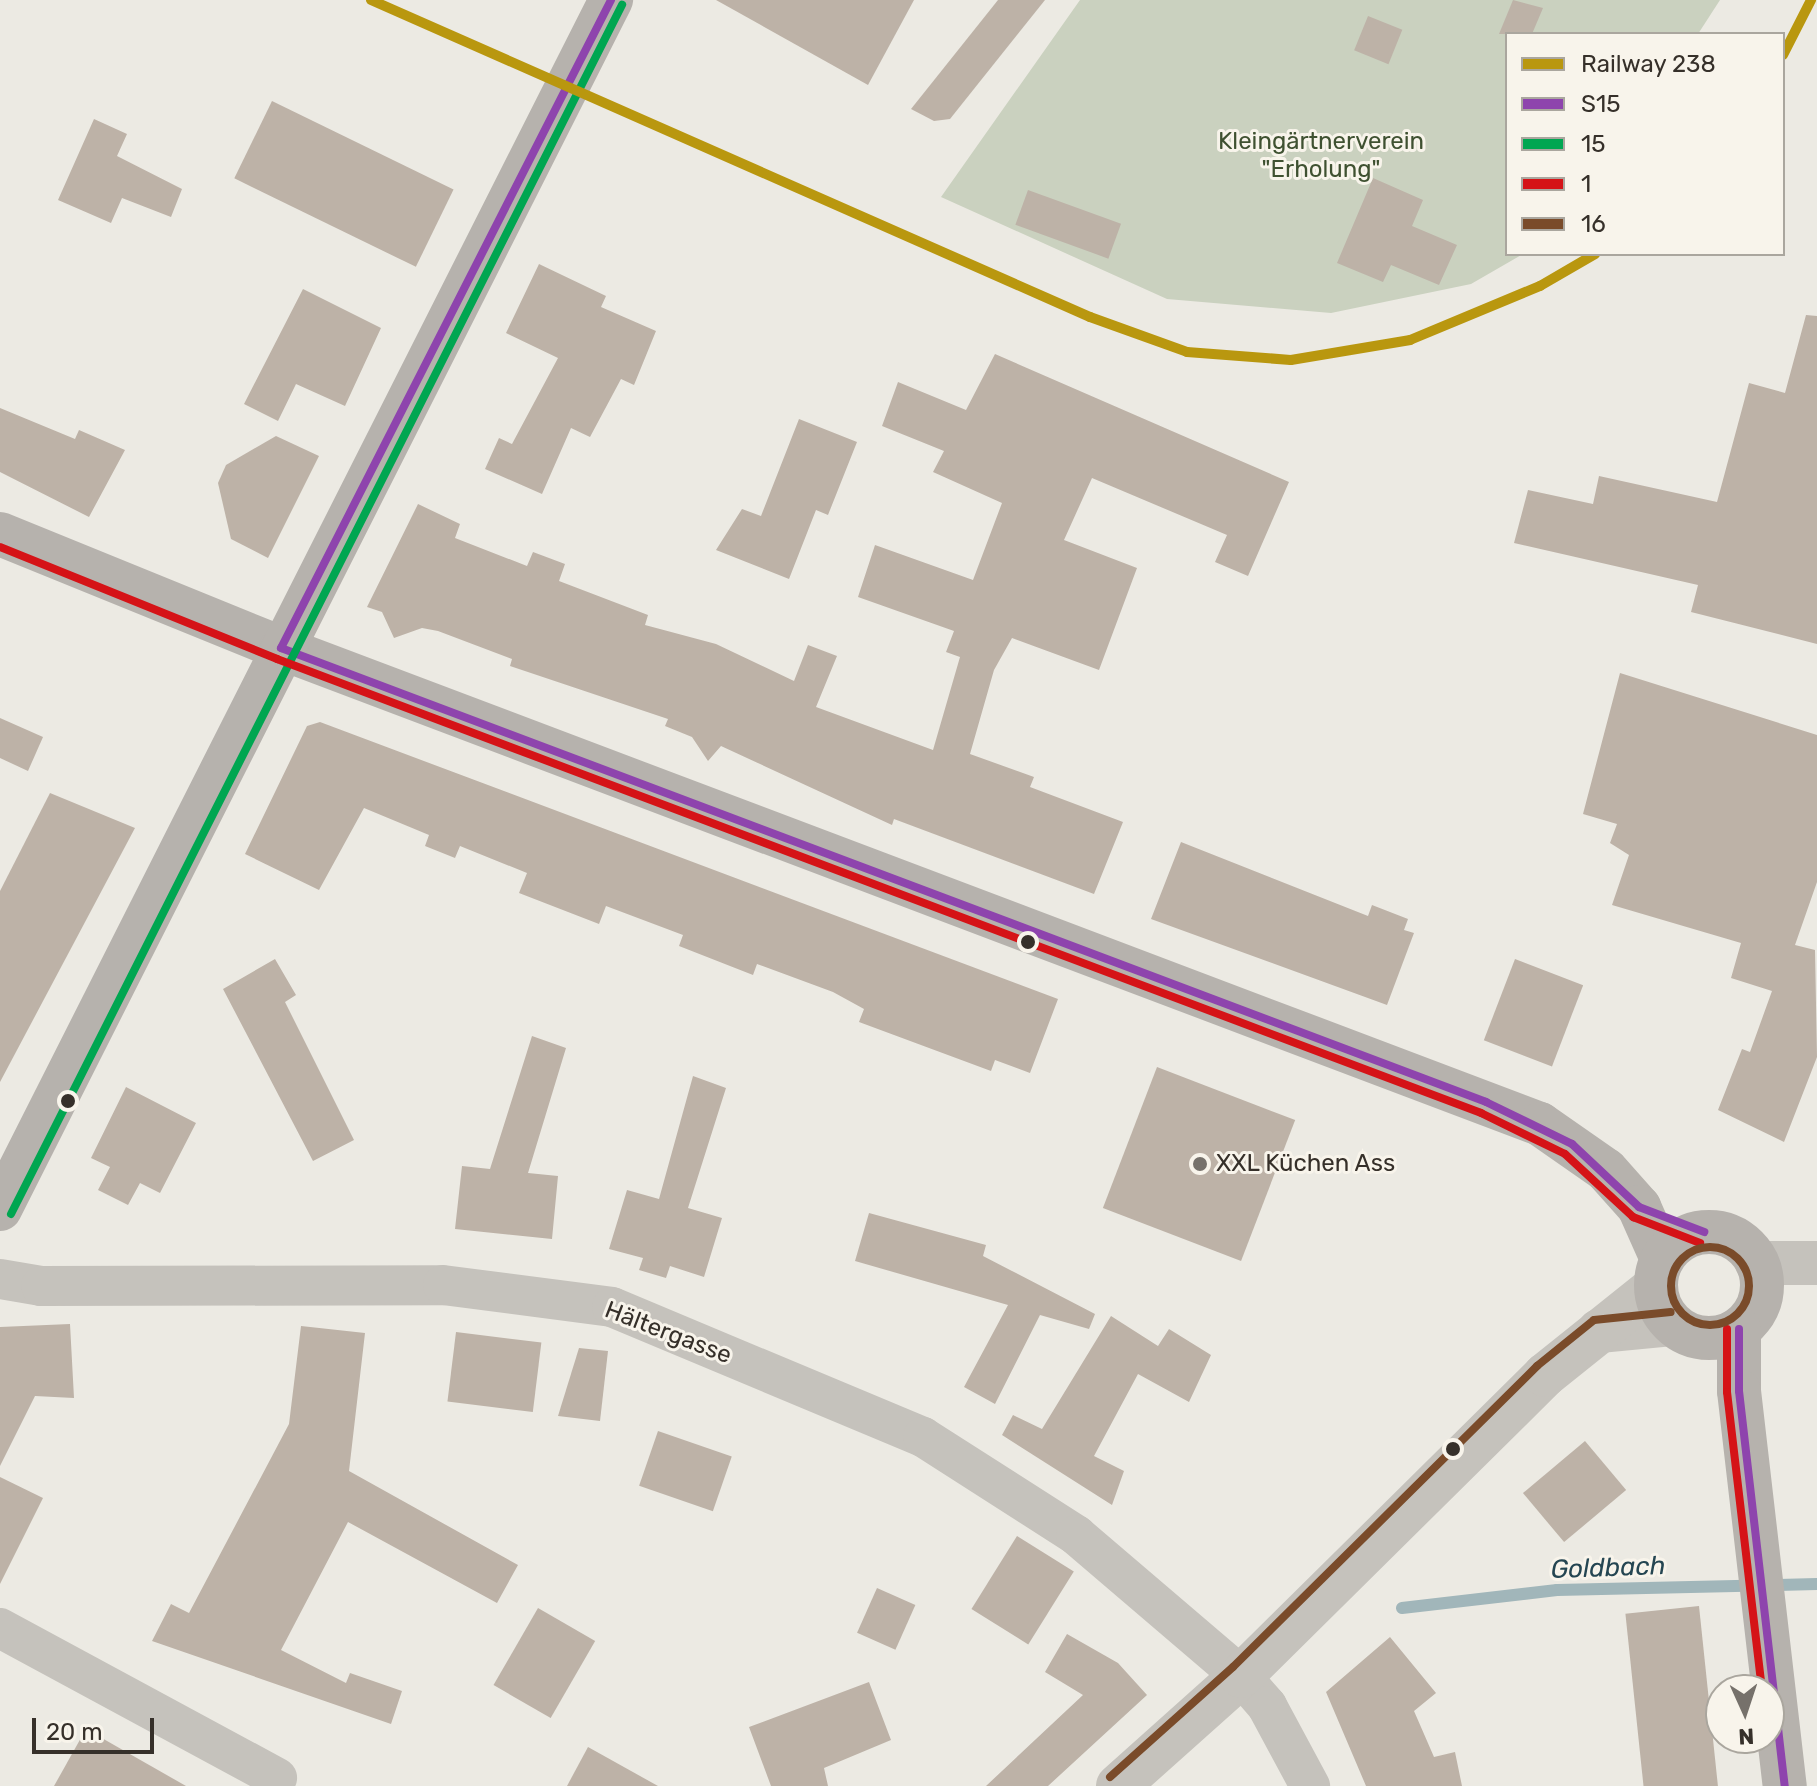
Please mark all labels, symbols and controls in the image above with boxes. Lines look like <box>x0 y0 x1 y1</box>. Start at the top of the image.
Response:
legend <box>1505 32 1785 256</box>
text: Railway 238 <box>1581 50 1716 78</box>
text: S15 <box>1581 90 1620 118</box>
park label: Kleingärtnerverein "Erholung" <box>1218 128 1424 184</box>
text: 15 <box>1581 130 1606 158</box>
text: 1 <box>1581 170 1591 198</box>
text: 16 <box>1581 210 1606 238</box>
unlabelled marker <box>1020 934 1036 950</box>
unlabelled marker <box>60 1093 76 1109</box>
place label: XXL Küchen Ass <box>1216 1150 1396 1178</box>
marker: XXL Küchen Ass <box>1191 1155 1209 1173</box>
street label: Hältergasse <box>601 1296 735 1370</box>
unlabelled marker <box>1445 1441 1461 1457</box>
water label: Goldbach <box>1550 1550 1666 1586</box>
north arrow <box>1705 1674 1785 1754</box>
scale bar <box>36 1702 158 1752</box>
text: 20 m <box>46 1718 103 1746</box>
text: N <box>1738 1723 1755 1750</box>

